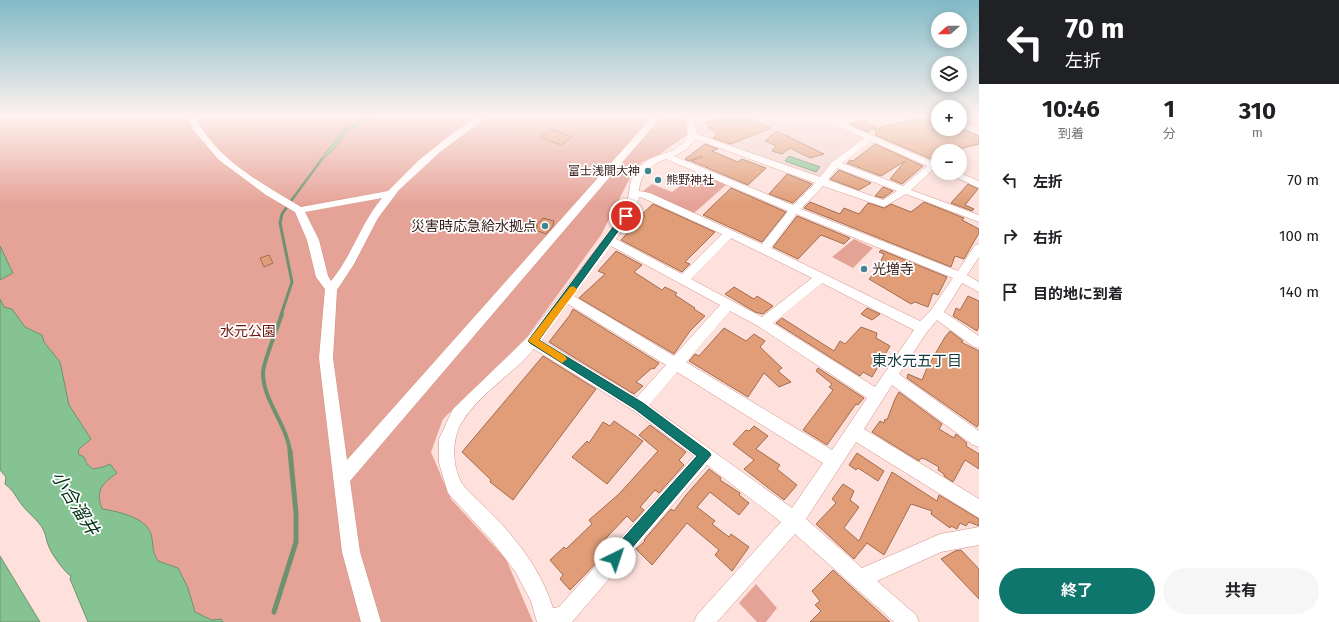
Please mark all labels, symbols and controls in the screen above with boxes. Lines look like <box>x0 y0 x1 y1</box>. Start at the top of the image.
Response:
north arrow <box>931 12 967 48</box>
map controls <box>931 12 967 180</box>
text: 70 m <box>1065 12 1124 45</box>
icon: left <box>999 16 1051 68</box>
text: 左折 <box>1065 50 1101 72</box>
button: layers <box>931 56 967 92</box>
text: 10:46 <box>1042 95 1100 123</box>
text: 1 <box>1164 95 1175 123</box>
text: 310 <box>1239 97 1276 125</box>
button: + <box>931 100 967 136</box>
text: m <box>1252 125 1263 140</box>
text: 到着 <box>1058 126 1084 141</box>
text: 分 <box>1163 126 1176 141</box>
button: − <box>931 144 967 180</box>
place label: 富士浅間大神 <box>568 164 640 178</box>
marker: 富士浅間大神 <box>643 166 653 176</box>
icon: left <box>999 169 1021 191</box>
text: 70 m <box>1287 171 1319 189</box>
place label: 熊野神社 <box>666 173 714 187</box>
text: 左折 <box>1033 173 1063 191</box>
marker: 熊野神社 <box>653 175 663 185</box>
pin <box>609 199 643 233</box>
icon: arrive <box>615 205 637 227</box>
place label: 災害時応急給水拠点 <box>411 218 537 235</box>
marker: 災害時応急給水拠点 <box>540 221 550 231</box>
icon: right <box>999 225 1021 247</box>
text: 100 m <box>1279 227 1319 245</box>
text: 右折 <box>1033 229 1063 247</box>
place label: 光増寺 <box>872 261 914 278</box>
marker: 光増寺 <box>859 264 869 274</box>
icon: arrive <box>999 281 1021 303</box>
text: 140 m <box>1279 283 1319 301</box>
text: 目的地に到着 <box>1033 285 1123 303</box>
park label: 水元公園 <box>220 323 276 340</box>
district label: 東水元五丁目 <box>872 352 962 370</box>
water label: 小合溜井 <box>47 467 104 541</box>
position arrow <box>594 537 636 579</box>
button: 終了 <box>999 568 1155 614</box>
button: 共有 <box>1163 568 1319 614</box>

